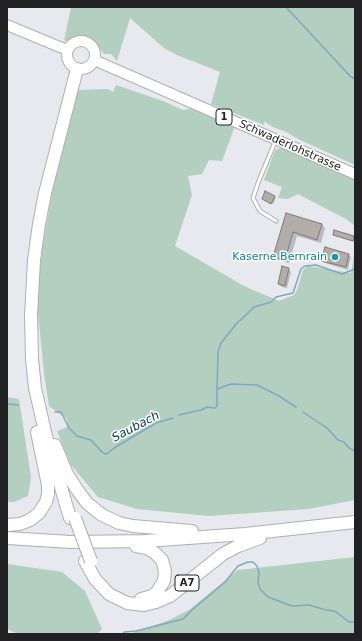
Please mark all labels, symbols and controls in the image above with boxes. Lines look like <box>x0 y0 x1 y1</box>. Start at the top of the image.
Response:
road number: 1 <box>216 109 232 125</box>
street label: Schwaderlohstrasse <box>237 118 343 174</box>
place label: Kaserne Bernrain <box>232 250 327 264</box>
marker: Kaserne Bernrain <box>330 252 340 262</box>
water label: Saubach <box>110 408 162 446</box>
road number: A7 <box>175 575 199 591</box>

